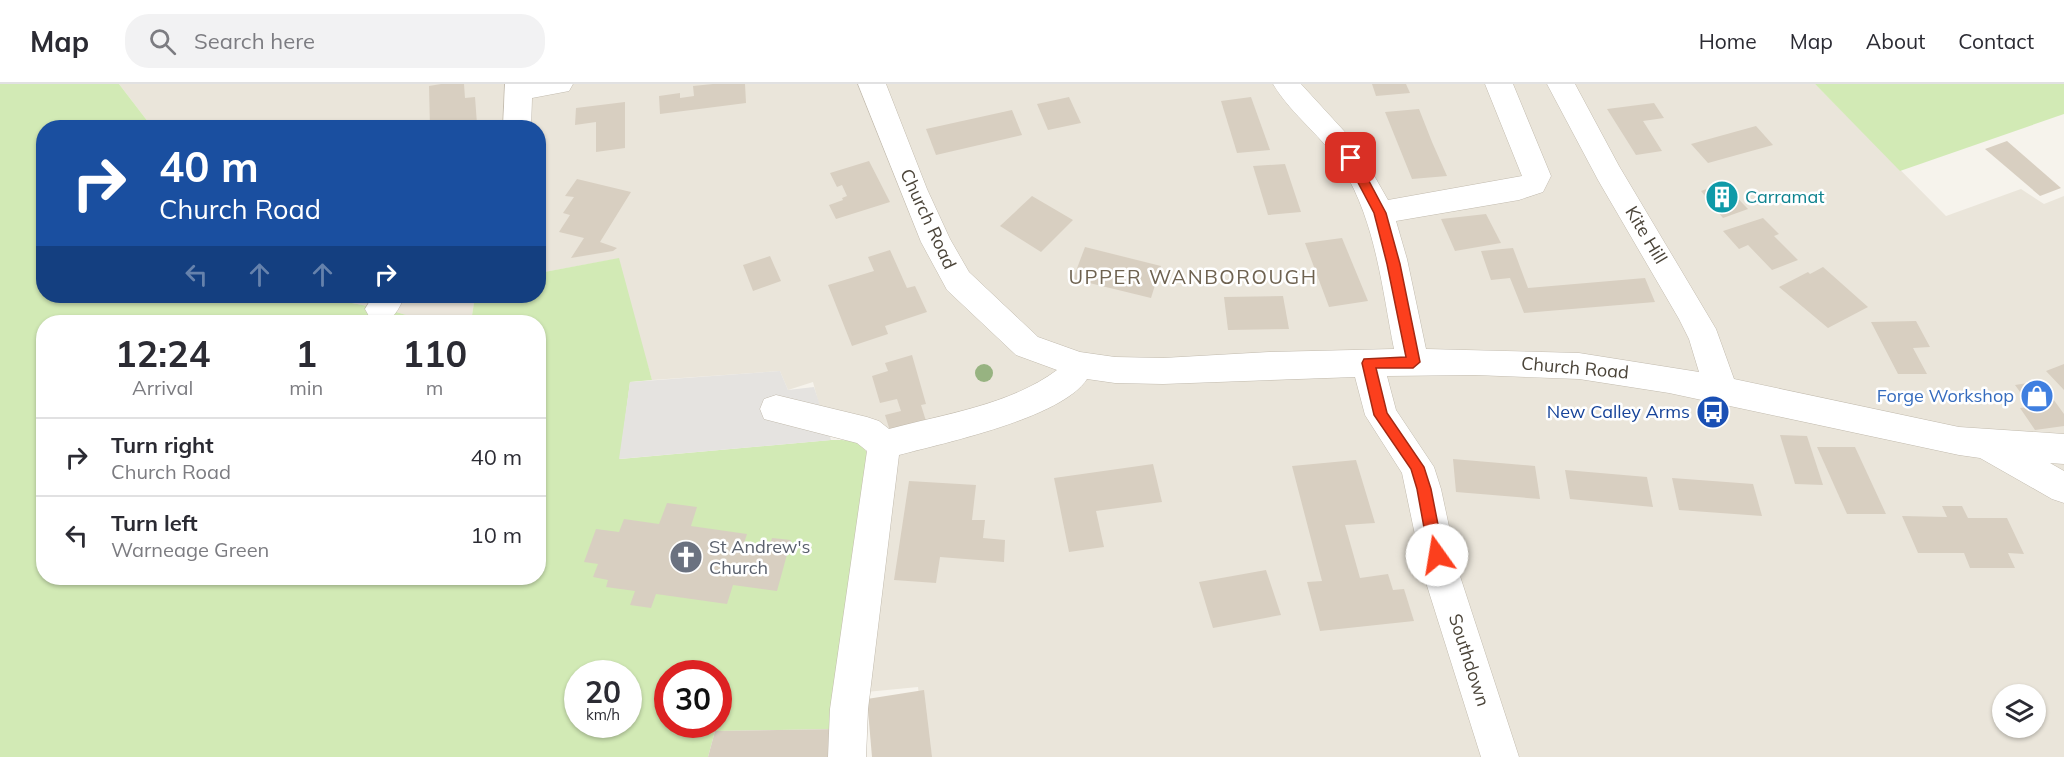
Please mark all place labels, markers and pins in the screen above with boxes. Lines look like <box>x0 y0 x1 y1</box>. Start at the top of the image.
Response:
pin <box>1325 132 1376 183</box>
building icon: Carramat <box>1704 179 1740 215</box>
place label: Carramat <box>1745 185 1825 208</box>
shop icon: Forge Workshop <box>2019 378 2055 414</box>
place label: Forge Workshop <box>1877 384 2014 407</box>
bus stop icon: New Calley Arms <box>1695 394 1731 430</box>
place label: New Calley Arms <box>1547 400 1690 423</box>
place label: St Andrew's Church <box>709 535 810 579</box>
church icon: St Andrew's Church <box>668 539 704 575</box>

